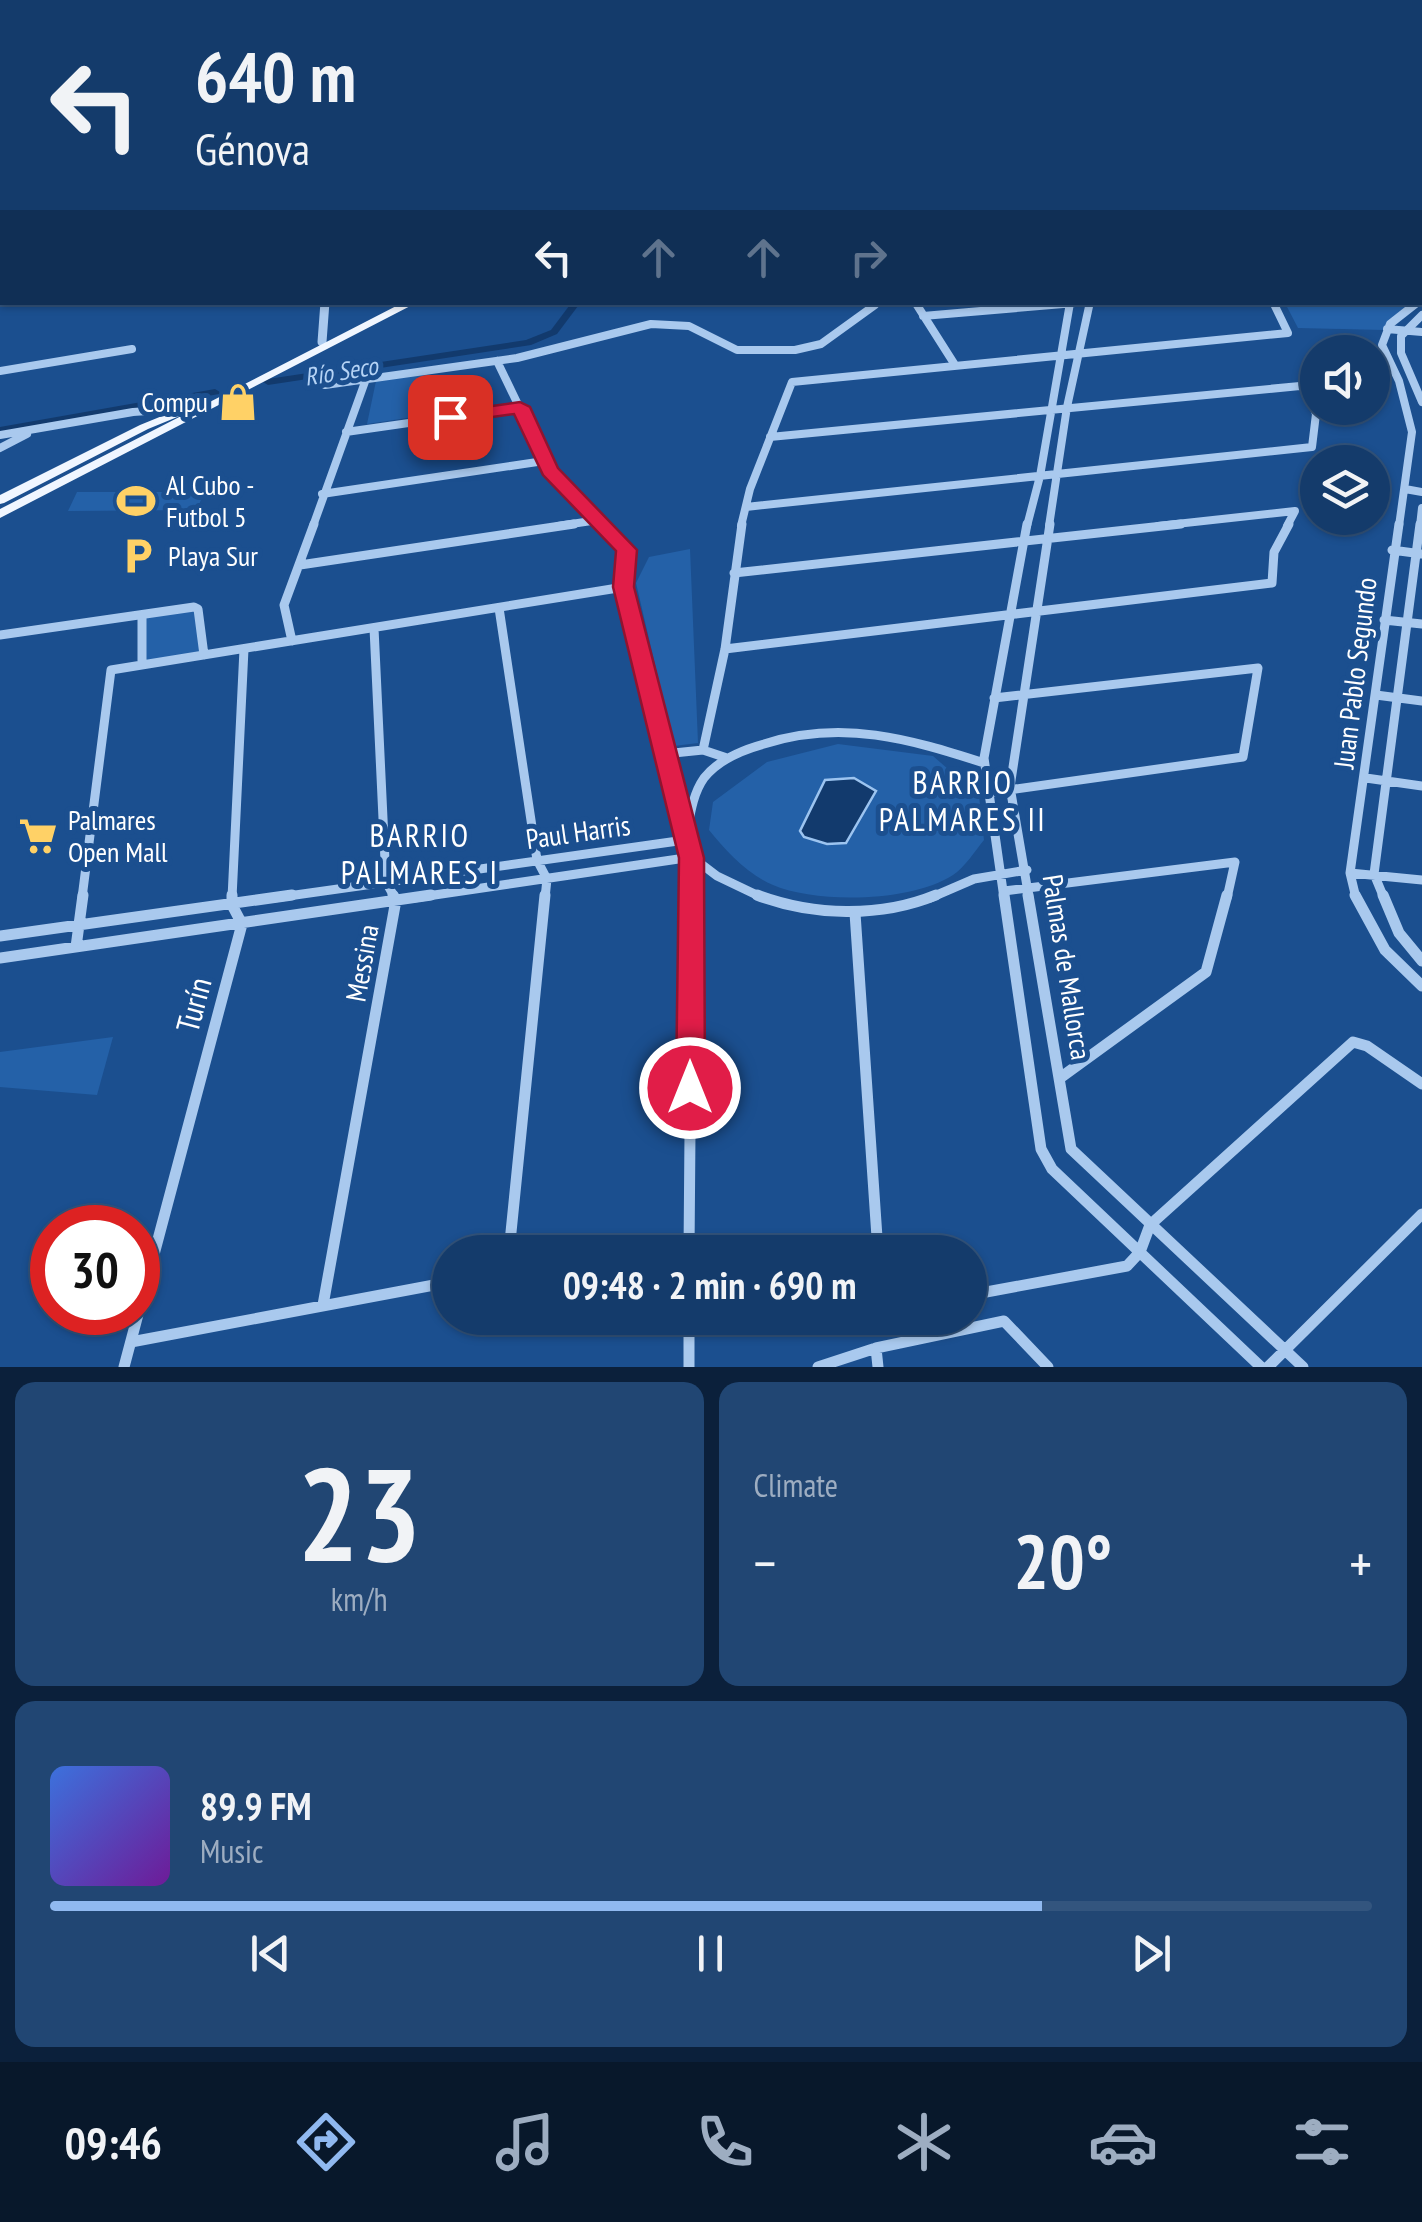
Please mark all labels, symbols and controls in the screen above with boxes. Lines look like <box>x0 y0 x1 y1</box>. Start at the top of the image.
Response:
text: 640 m <box>195 31 356 121</box>
icon: left <box>30 40 160 170</box>
text: Génova <box>195 119 310 177</box>
icon: left <box>526 230 581 285</box>
icon: ahead <box>631 230 686 285</box>
icon: ahead <box>736 230 791 285</box>
icon: right <box>841 230 896 285</box>
map controls <box>1300 335 1390 535</box>
button: sound <box>1300 335 1390 425</box>
water label: Río Seco <box>302 349 382 393</box>
pin <box>408 375 493 460</box>
shop icon: Compu <box>217 381 259 423</box>
place label: Compu <box>141 383 208 420</box>
icon: arrive <box>423 390 478 445</box>
button: layers <box>1300 445 1390 535</box>
place label: Al Cubo - Futbol 5 <box>166 466 254 535</box>
sports icon: Al Cubo - Futbol 5 <box>115 480 157 522</box>
parking icon: Playa Sur <box>117 535 159 577</box>
place label: Playa Sur <box>168 537 258 574</box>
street label: Juan Pablo Segundo <box>1324 575 1385 772</box>
district label: BARRIO PALMARES II <box>879 761 1047 840</box>
place label: Palmares Open Mall <box>68 801 168 870</box>
street label: Paul Harris <box>523 806 632 857</box>
district label: BARRIO PALMARES I <box>341 814 499 893</box>
supermarket icon: Palmares Open Mall <box>17 815 59 857</box>
street label: Palmas de Mallorca <box>1035 872 1100 1062</box>
street label: Messina <box>337 921 386 1004</box>
street label: Turín <box>166 973 220 1037</box>
position arrow <box>638 1036 742 1140</box>
speed limit sign: 30 <box>30 1205 160 1335</box>
text: 09:48 · 2 min · 690 m <box>563 1260 856 1309</box>
text: 23 <box>297 1429 421 1597</box>
text: Climate <box>754 1464 838 1506</box>
text: 20° <box>1013 1513 1112 1610</box>
text: − <box>754 1527 776 1598</box>
text: + <box>1349 1527 1372 1598</box>
text: km/h <box>331 1578 388 1620</box>
text: 89.9 FM <box>200 1781 312 1830</box>
text: Music <box>200 1830 263 1872</box>
icon: previous <box>243 1926 298 1981</box>
icon: pause <box>683 1926 738 1981</box>
icon: next <box>1124 1926 1179 1981</box>
icon: directions <box>291 2107 361 2177</box>
icon: music <box>490 2107 560 2177</box>
icon: phone <box>690 2107 760 2177</box>
icon: climate <box>889 2107 959 2177</box>
icon: car <box>1088 2107 1158 2177</box>
icon: filters <box>1287 2107 1357 2177</box>
text: 09:46 <box>65 2113 162 2171</box>

